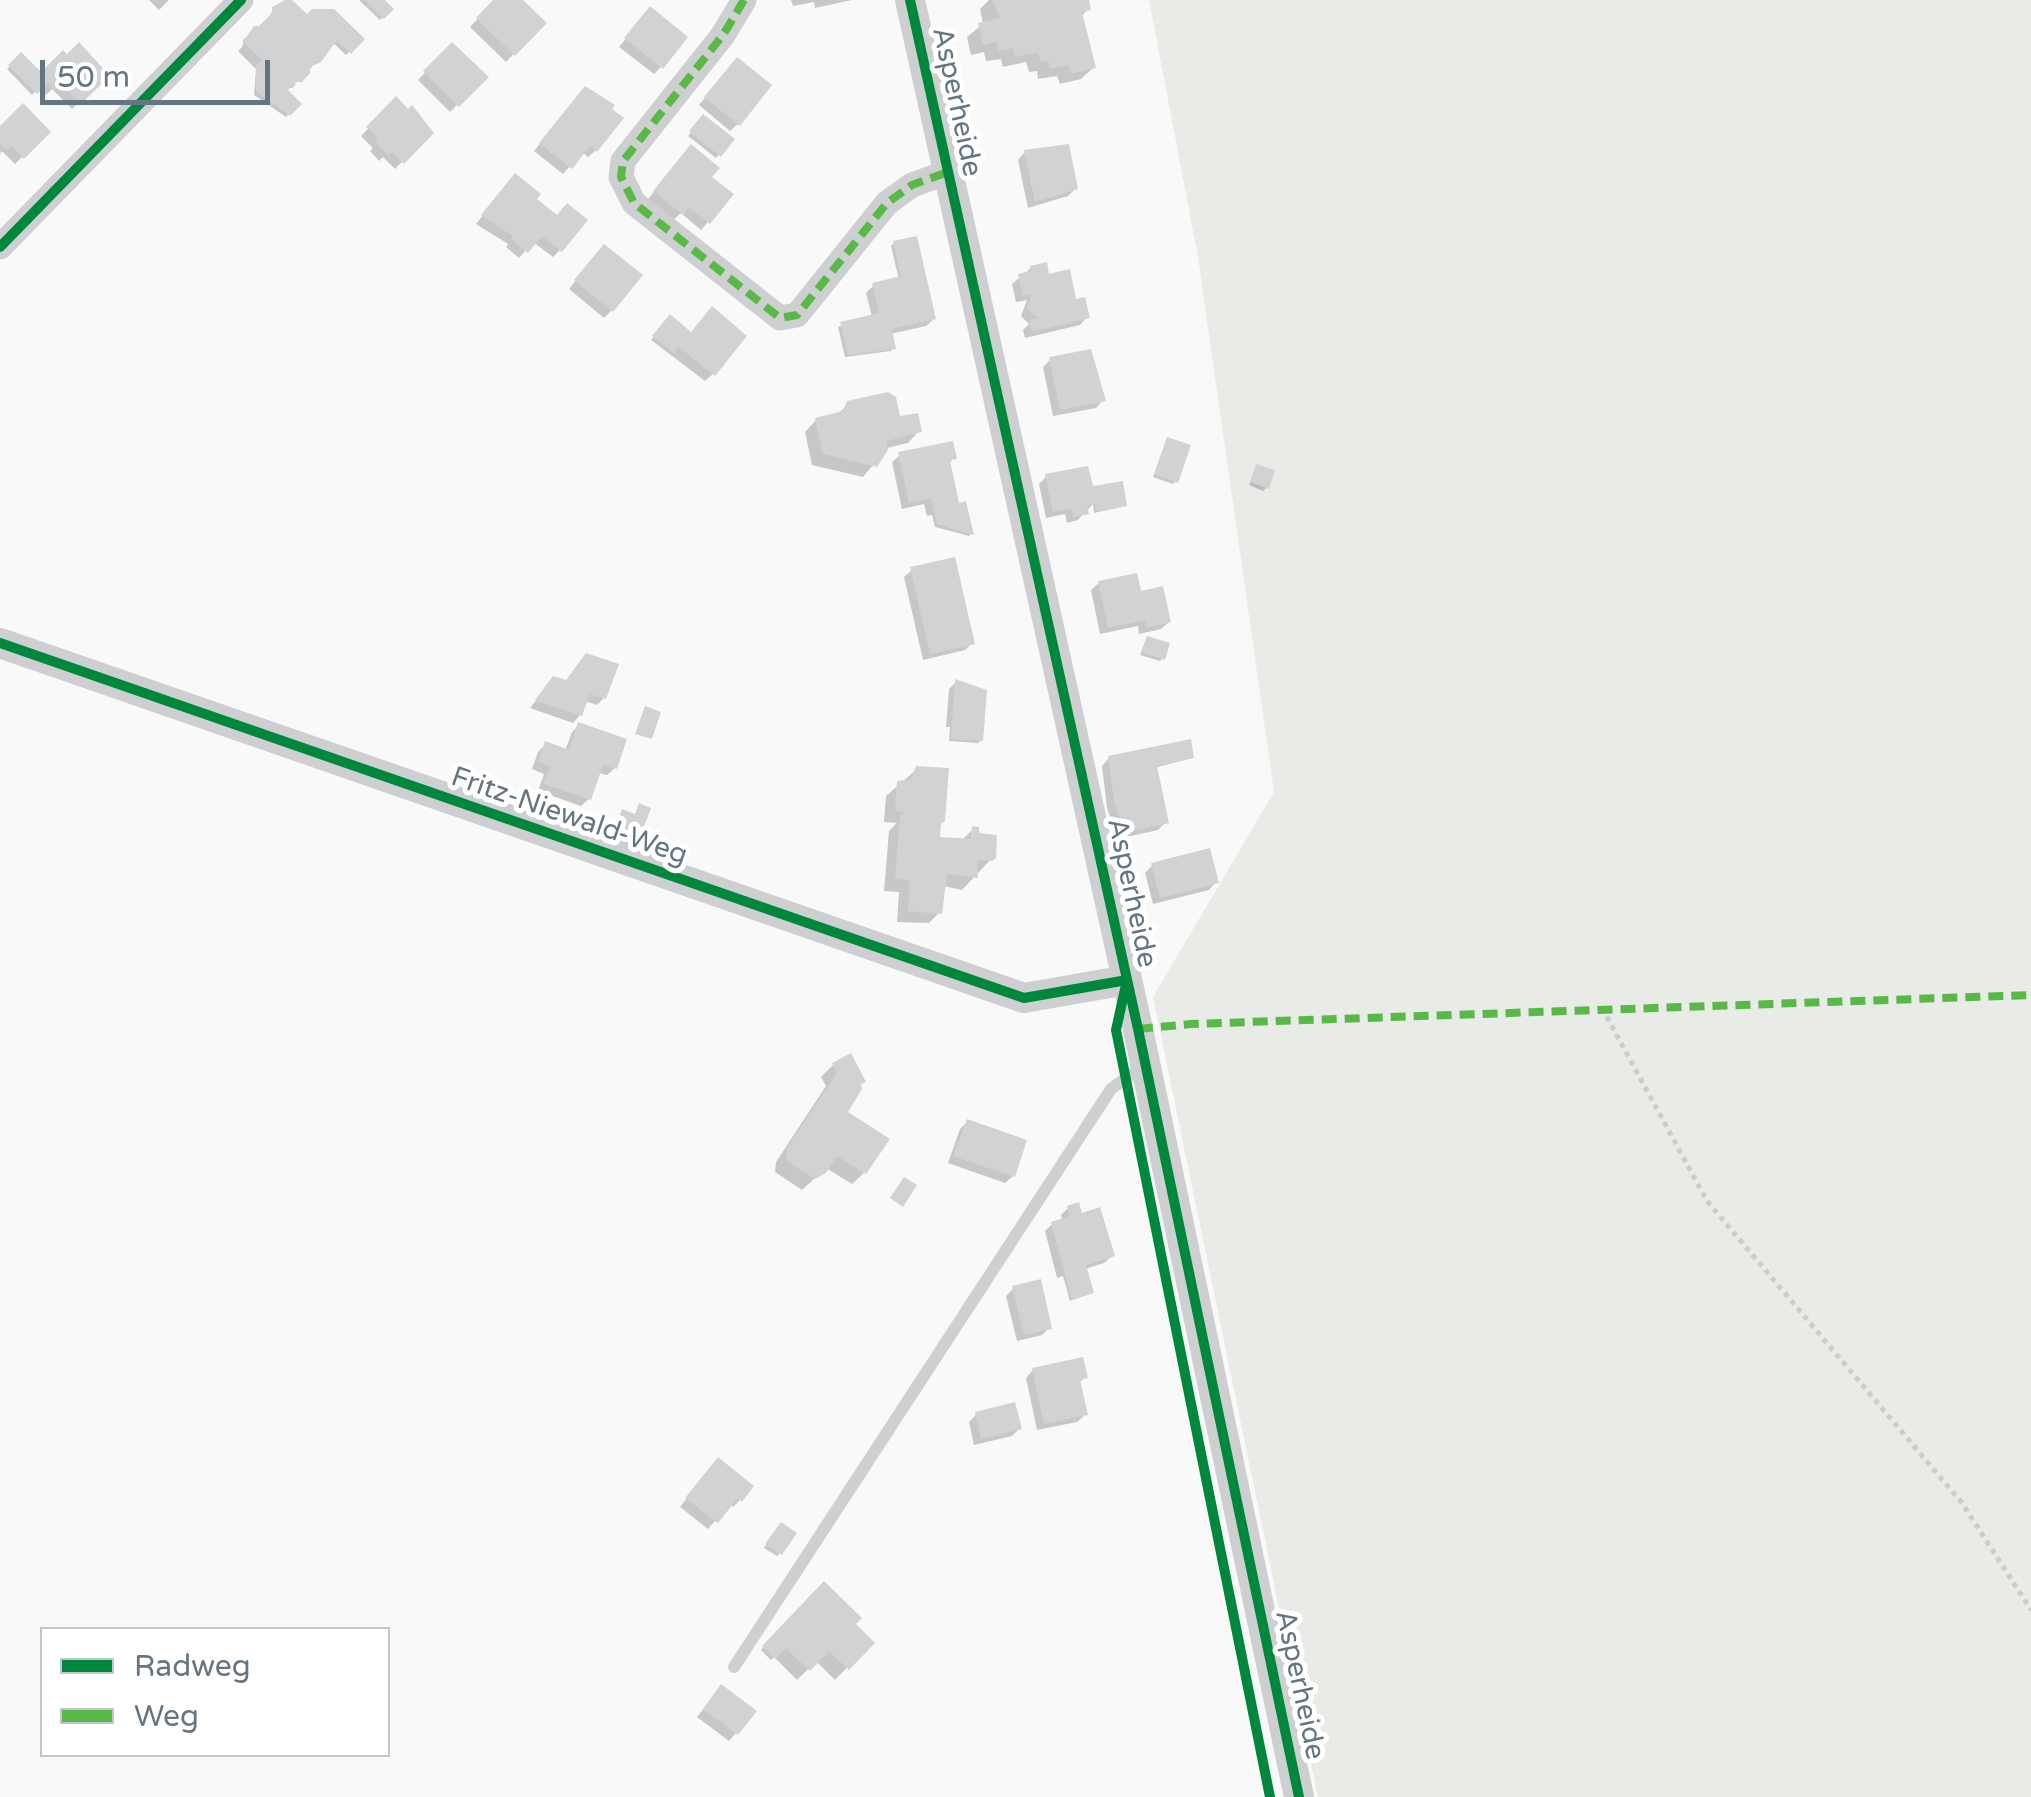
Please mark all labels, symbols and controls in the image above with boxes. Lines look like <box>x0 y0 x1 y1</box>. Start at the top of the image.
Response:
street label: Asperheide <box>924 24 988 180</box>
scale bar <box>45 40 275 102</box>
text: 50 m <box>57 59 130 96</box>
street label: Fritz-Niewald-Weg <box>446 761 692 873</box>
street label: Asperheide <box>1099 815 1163 971</box>
street label: Asperheide <box>1267 1607 1331 1763</box>
legend <box>40 1627 390 1757</box>
text: Radweg <box>134 1648 251 1685</box>
text: Weg <box>134 1698 199 1735</box>

